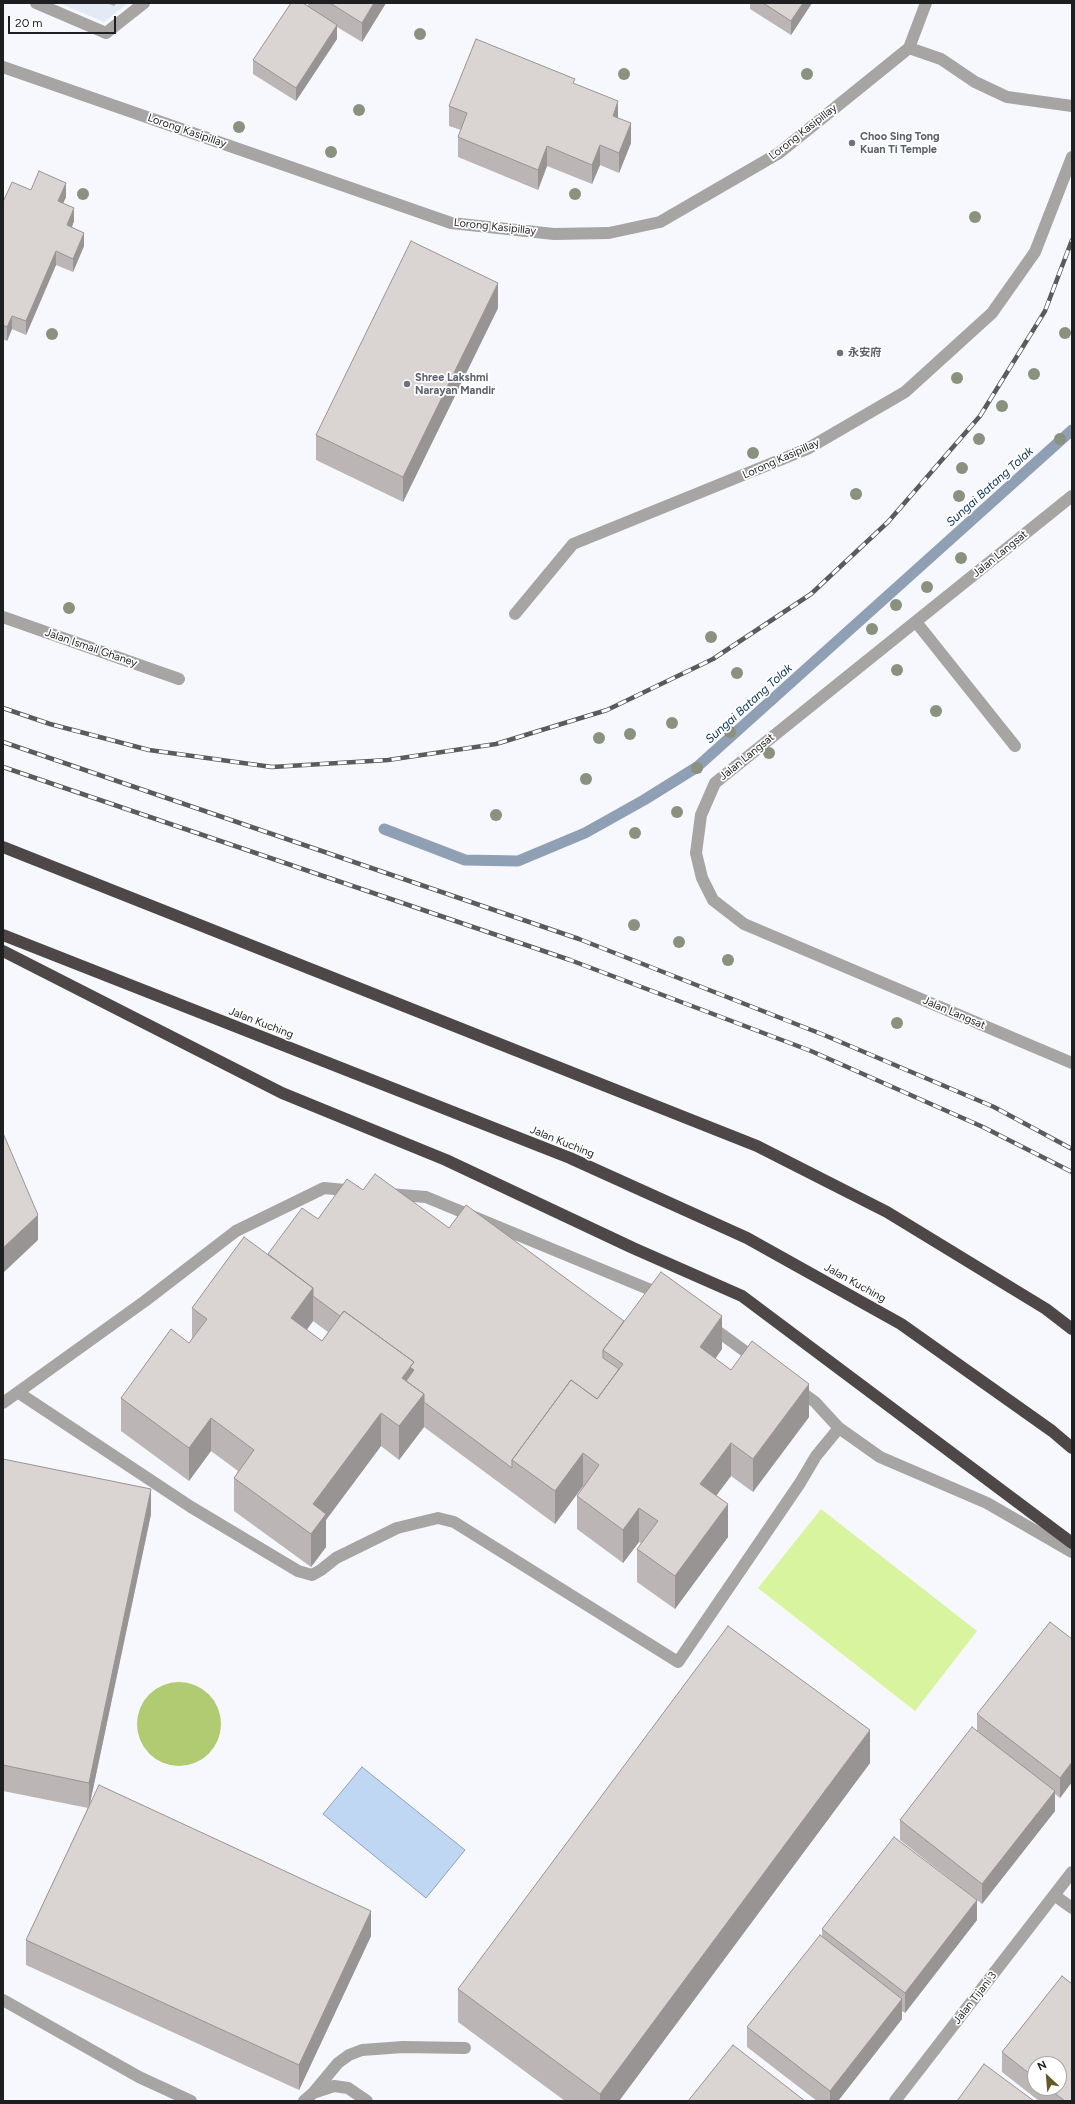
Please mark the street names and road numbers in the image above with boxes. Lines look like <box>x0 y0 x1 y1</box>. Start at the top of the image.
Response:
street label: Lorong Kasipillay <box>766 101 840 163</box>
street label: Lorong Kasipillay <box>146 111 228 151</box>
street label: Lorong Kasipillay <box>453 216 537 238</box>
street label: Lorong Kasipillay <box>741 436 821 482</box>
street label: Jalan Langsat <box>970 528 1030 580</box>
street label: Jalan Ismail Ghaney <box>43 626 139 670</box>
street label: Jalan Langsat <box>717 731 777 783</box>
street label: Jalan Langsat <box>921 994 987 1032</box>
street label: Jalan Kuching <box>227 1005 295 1041</box>
street label: Jalan Kuching <box>528 1123 596 1161</box>
street label: Jalan Kuching <box>822 1261 888 1305</box>
street label: Jalan Tijani 3 <box>950 1969 1000 2027</box>

